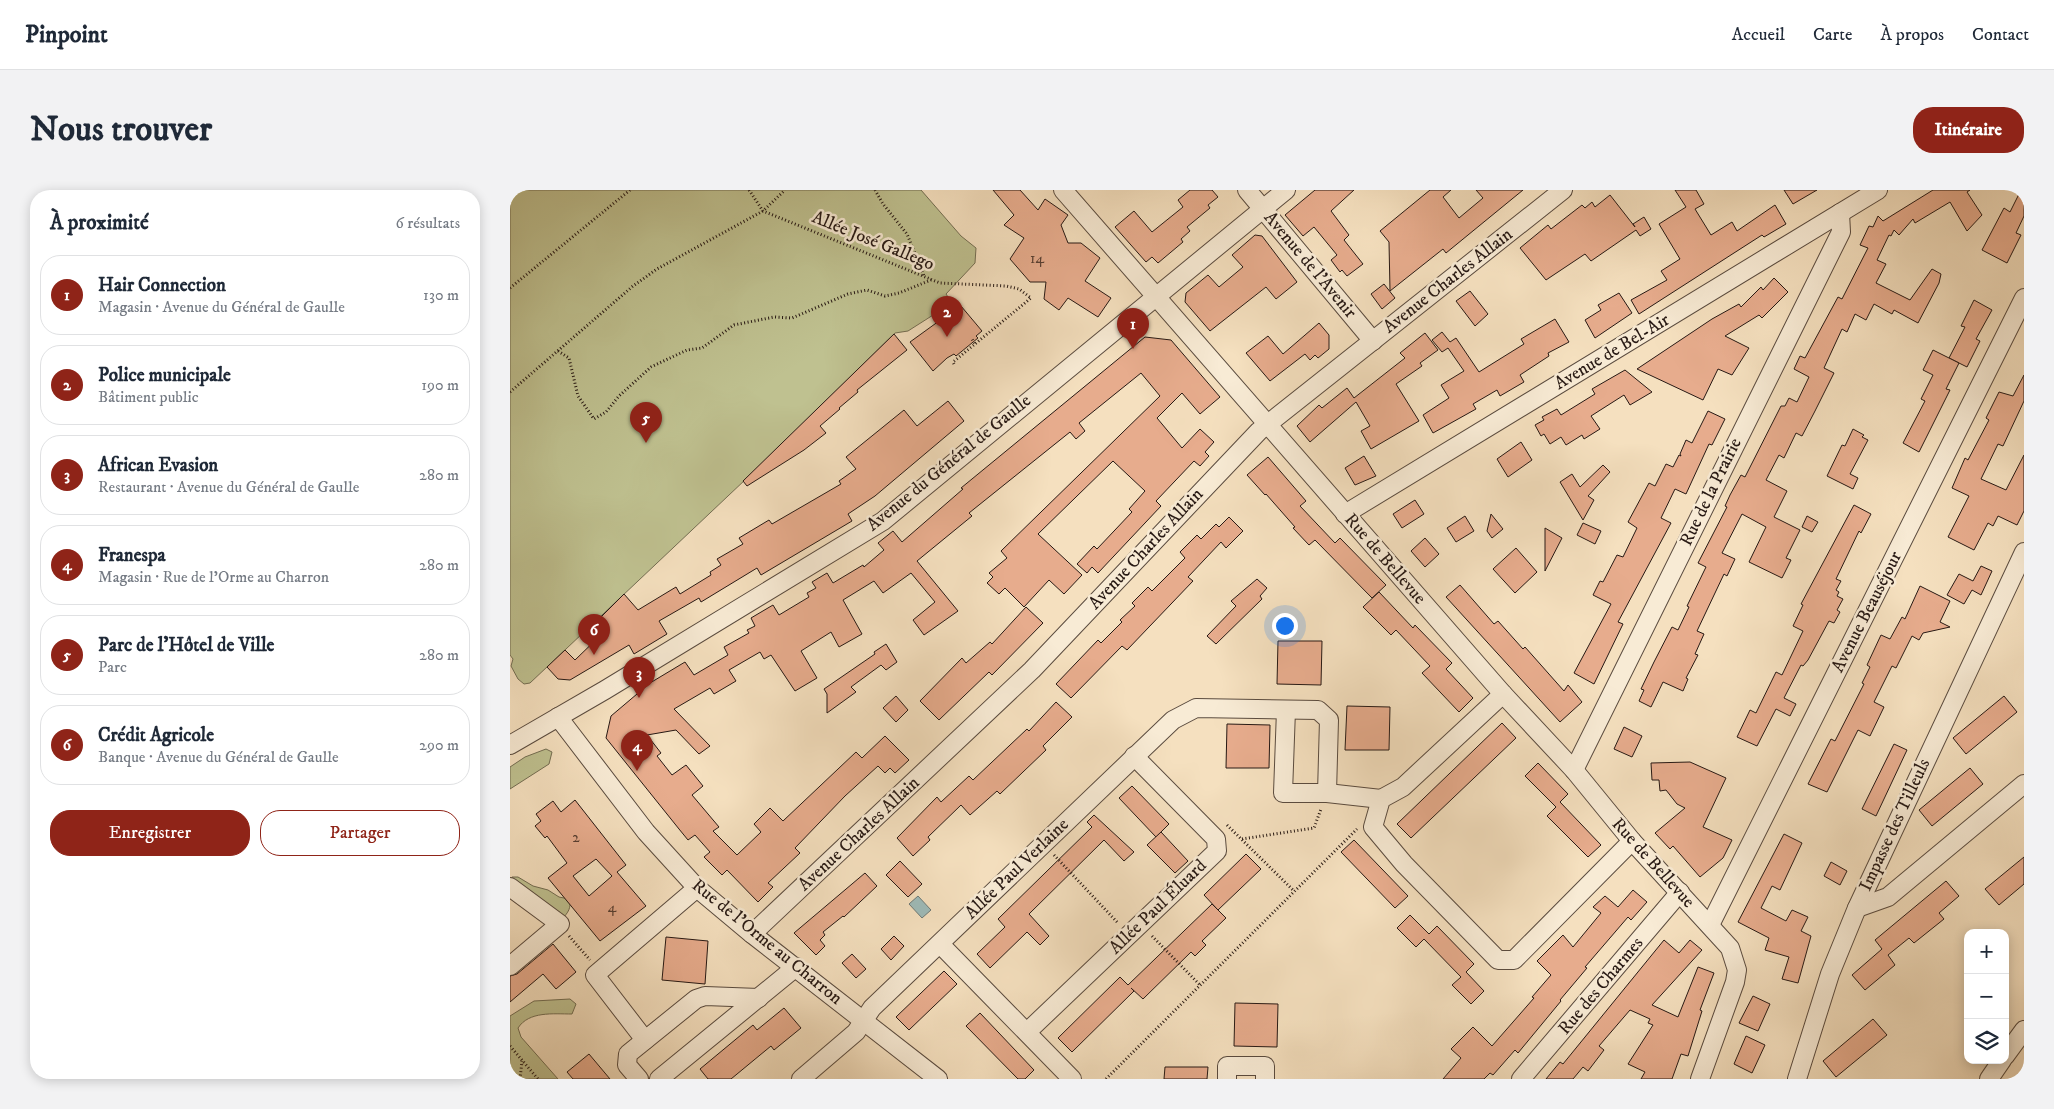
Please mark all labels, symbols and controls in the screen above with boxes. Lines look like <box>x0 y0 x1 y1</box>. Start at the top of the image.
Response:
text: Pinpoint <box>25 20 108 50</box>
text: Accueil <box>1732 24 1785 46</box>
text: Carte <box>1813 24 1852 46</box>
text: À propos <box>1880 24 1944 46</box>
text: Contact <box>1972 24 2029 46</box>
button: Itinéraire <box>1913 107 2024 153</box>
text: Nous trouver <box>30 108 212 152</box>
street label: Allée José Gallego <box>809 206 938 276</box>
street label: Avenue de l'Avenir <box>1259 207 1361 323</box>
text: À proximité <box>50 210 149 236</box>
text: 6 résultats <box>395 213 460 233</box>
street label: Avenue Charles Allain <box>1379 223 1518 338</box>
house number: 14 <box>1030 249 1044 268</box>
text: Hair Connection <box>98 274 226 297</box>
text: 1 <box>64 285 70 305</box>
text: 130 m <box>423 285 459 305</box>
pin: 2 <box>931 296 963 337</box>
text: Magasin · Avenue du Général de Gaulle <box>98 297 345 317</box>
pin: 1 <box>1117 308 1149 349</box>
street label: Avenue de Bel-Air <box>1550 309 1674 395</box>
text: Police municipale <box>98 364 231 387</box>
text: 2 <box>63 375 71 395</box>
text: 190 m <box>421 375 459 395</box>
text: Bâtiment public <box>98 387 199 407</box>
street label: Avenue du Général de Gaulle <box>862 390 1036 536</box>
pin: 5 <box>630 402 662 443</box>
street label: Rue de la Prairie <box>1675 434 1747 550</box>
text: African Evasion <box>98 454 218 477</box>
text: 3 <box>64 465 70 485</box>
text: 280 m <box>419 465 459 485</box>
text: Restaurant · Avenue du Général de Gaulle <box>98 477 359 497</box>
street label: Avenue Charles Allain <box>1084 483 1208 614</box>
street label: Rue de Bellevue <box>1340 509 1430 609</box>
text: Franespa <box>98 544 166 567</box>
street label: Avenue Beauséjour <box>1827 548 1907 676</box>
text: 4 <box>62 555 72 575</box>
text: 280 m <box>419 555 459 575</box>
text: Magasin · Rue de l'Orme au Charron <box>98 567 329 587</box>
your location <box>1272 613 1298 639</box>
pin: 6 <box>578 614 610 655</box>
text: Parc de l’Hôtel de Ville <box>98 634 274 657</box>
text: 5 <box>63 645 71 665</box>
text: 280 m <box>419 645 459 665</box>
text: Parc <box>98 657 127 677</box>
pin: 3 <box>623 657 655 698</box>
text: Crédit Agricole <box>98 724 214 747</box>
pin: 4 <box>621 730 653 771</box>
text: 6 <box>63 735 71 755</box>
text: 290 m <box>419 735 459 755</box>
text: Banque · Avenue du Général de Gaulle <box>98 747 339 767</box>
street label: Impasse des Tilleuls <box>1855 755 1935 895</box>
street label: Avenue Charles Allain <box>794 772 925 896</box>
button: Enregistrer <box>50 810 250 856</box>
button: Partager <box>260 810 460 856</box>
street label: Allée Paul Verlaine <box>960 814 1074 924</box>
street label: Rue de Bellevue <box>1607 814 1699 912</box>
house number: 2 <box>572 828 580 847</box>
street label: Allée Paul Éluard <box>1105 855 1211 959</box>
street label: Rue de l'Orme au Charron <box>687 875 847 1010</box>
house number: 4 <box>608 898 617 917</box>
map controls <box>1964 929 2009 1064</box>
button: + <box>1964 929 2009 974</box>
street label: Rue des Charmes <box>1554 933 1648 1039</box>
button: − <box>1964 974 2009 1019</box>
button: layers <box>1964 1019 2009 1064</box>

